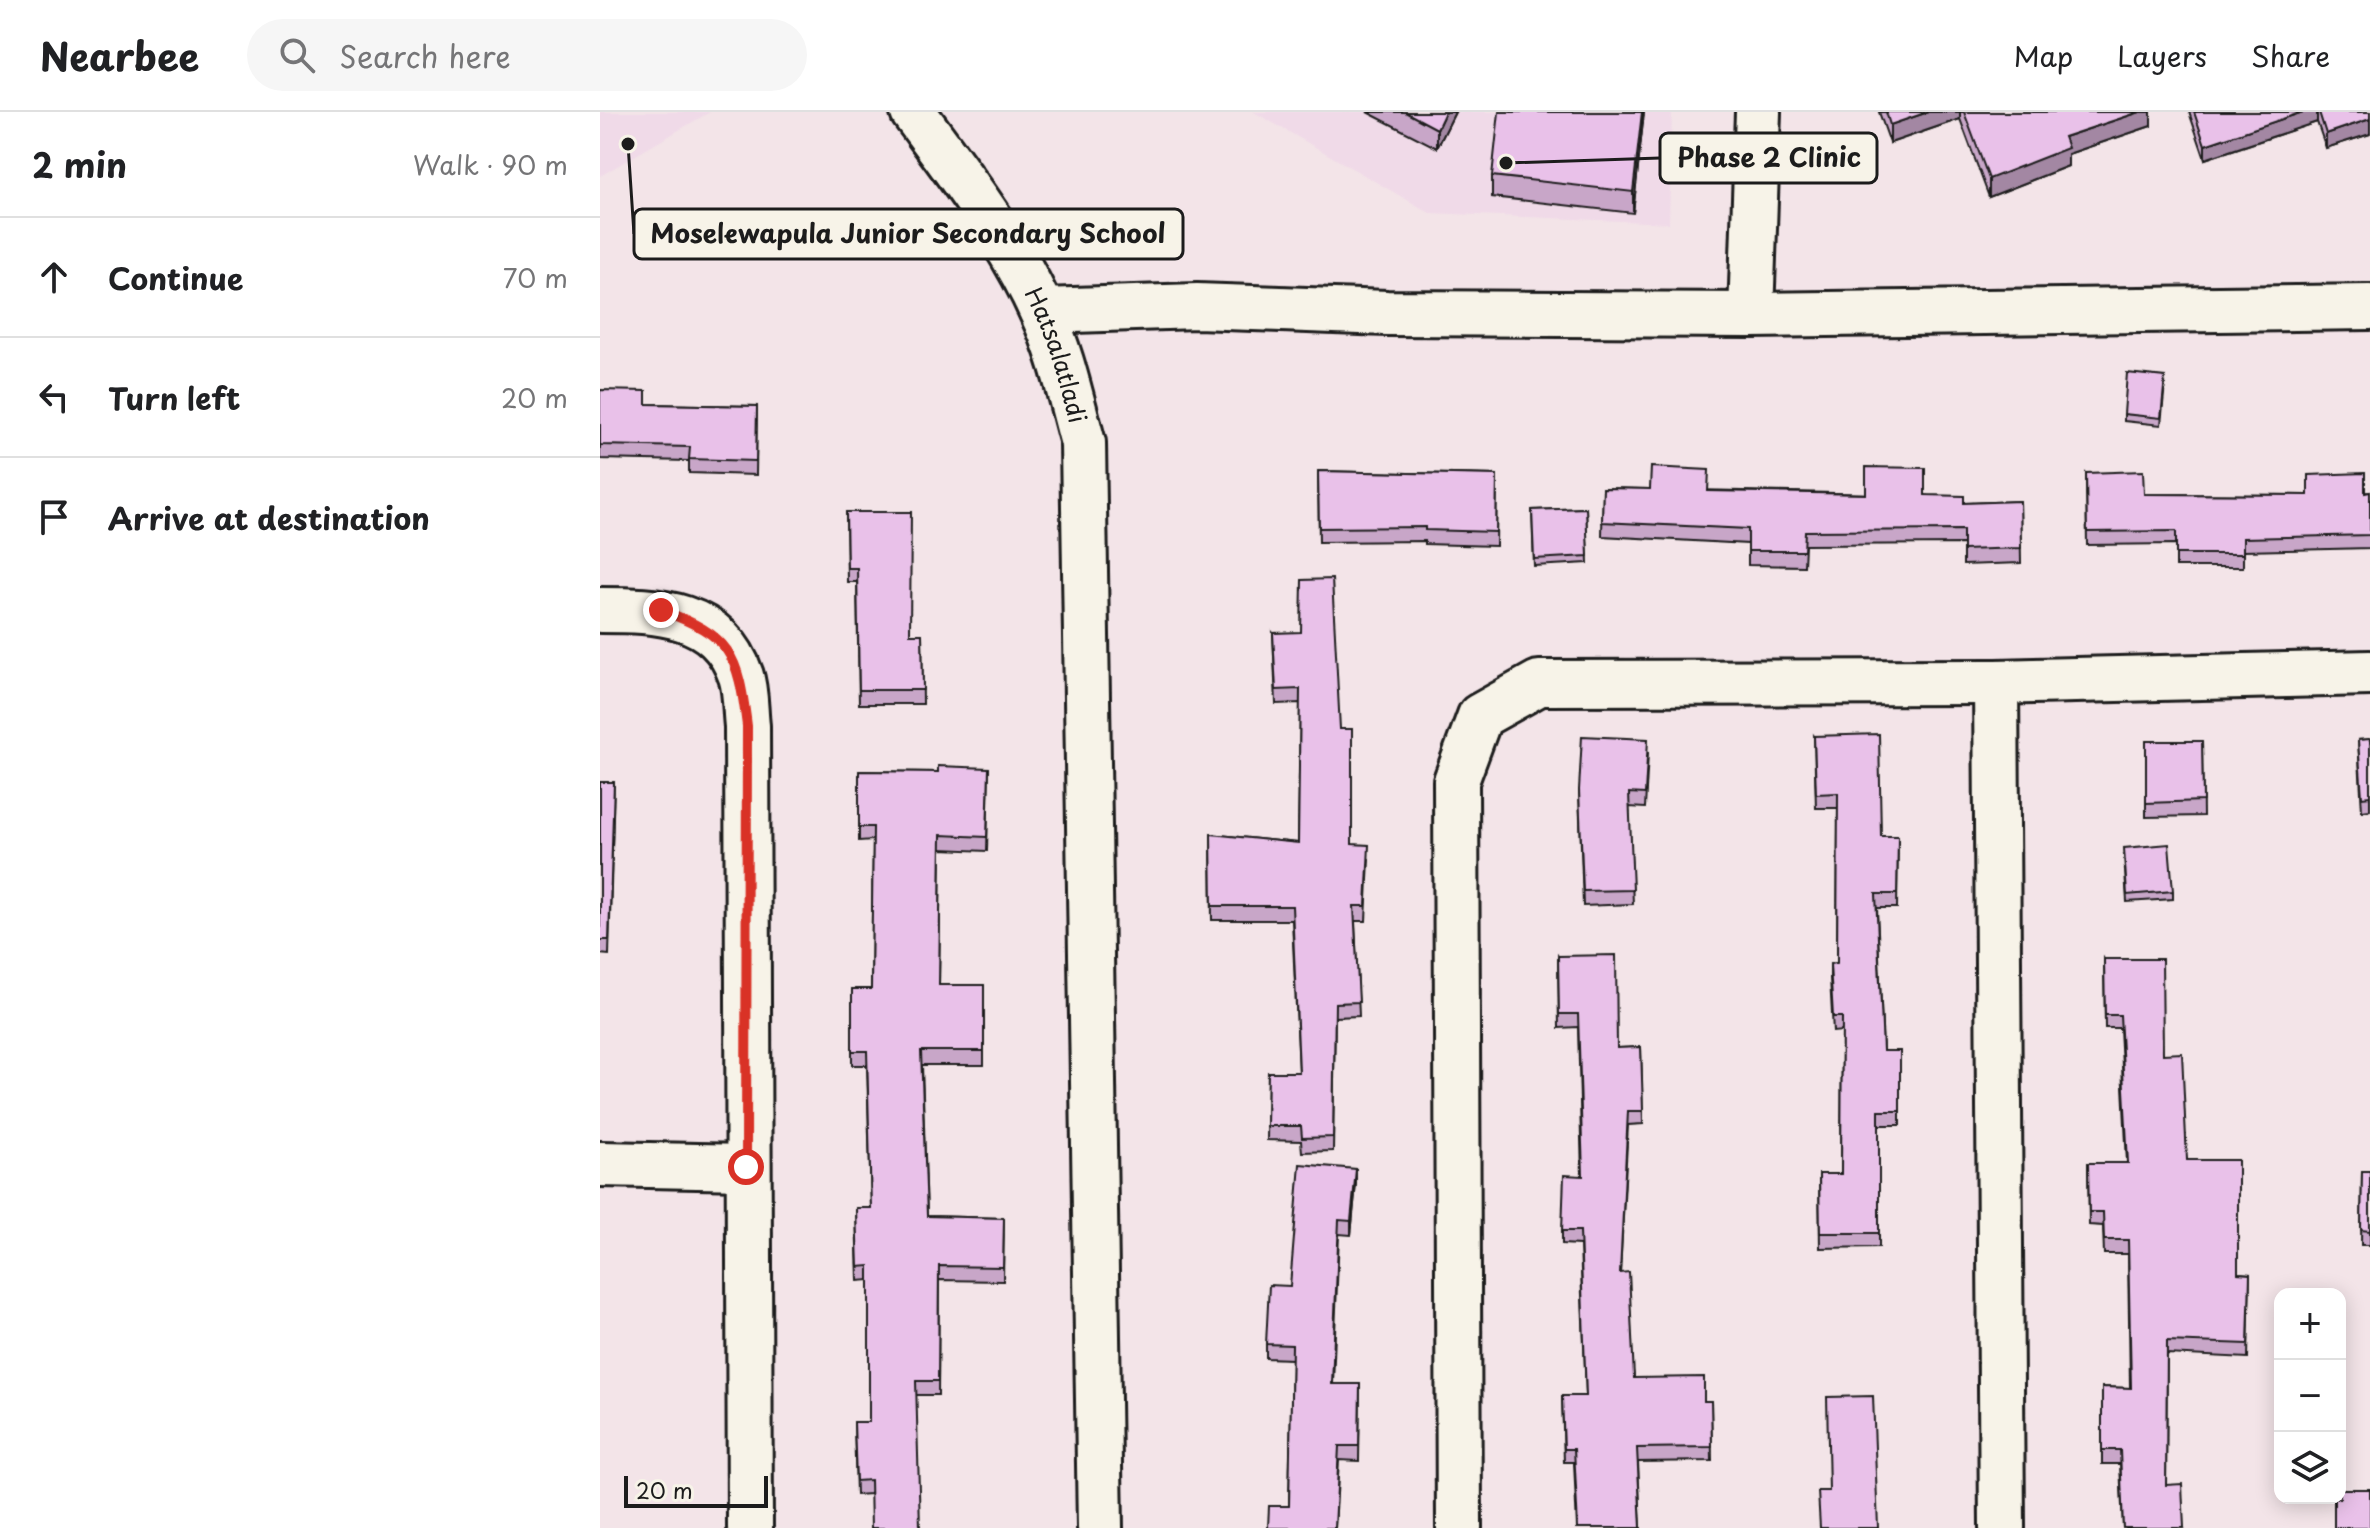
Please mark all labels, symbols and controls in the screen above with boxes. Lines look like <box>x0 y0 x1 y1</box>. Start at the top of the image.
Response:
search box <box>247 19 807 91</box>
text: Nearbee <box>40 27 199 84</box>
icon: search <box>275 33 319 77</box>
text: Search here <box>339 33 511 78</box>
text: Map <box>2013 34 2073 77</box>
text: Layers <box>2117 34 2207 77</box>
text: Share <box>2251 34 2330 77</box>
callout: Phase 2 Clinic <box>1660 133 1877 183</box>
text: Phase 2 Clinic <box>1677 137 1861 176</box>
text: 2 min <box>32 138 127 190</box>
text: Walk · 90 m <box>413 145 568 184</box>
callout: Moselewapula Junior Secondary School <box>634 209 1183 259</box>
text: Moselewapula Junior Secondary School <box>651 213 1165 252</box>
icon: ahead <box>32 255 76 299</box>
text: Continue <box>108 255 243 300</box>
text: 70 m <box>503 258 568 297</box>
street label: Hatsalatladi <box>1017 280 1097 427</box>
icon: left <box>32 375 76 419</box>
text: Turn left <box>108 375 240 420</box>
text: 20 m <box>501 378 568 417</box>
icon: arrive <box>32 495 76 539</box>
text: Arrive at destination <box>108 495 430 540</box>
route end <box>643 592 679 628</box>
route start <box>728 1149 764 1185</box>
map controls <box>2274 1288 2346 1504</box>
button: + <box>2274 1288 2346 1360</box>
button: − <box>2274 1360 2346 1432</box>
button: layers <box>2274 1432 2346 1504</box>
scale bar <box>624 1472 768 1508</box>
text: 20 m <box>636 1473 693 1506</box>

